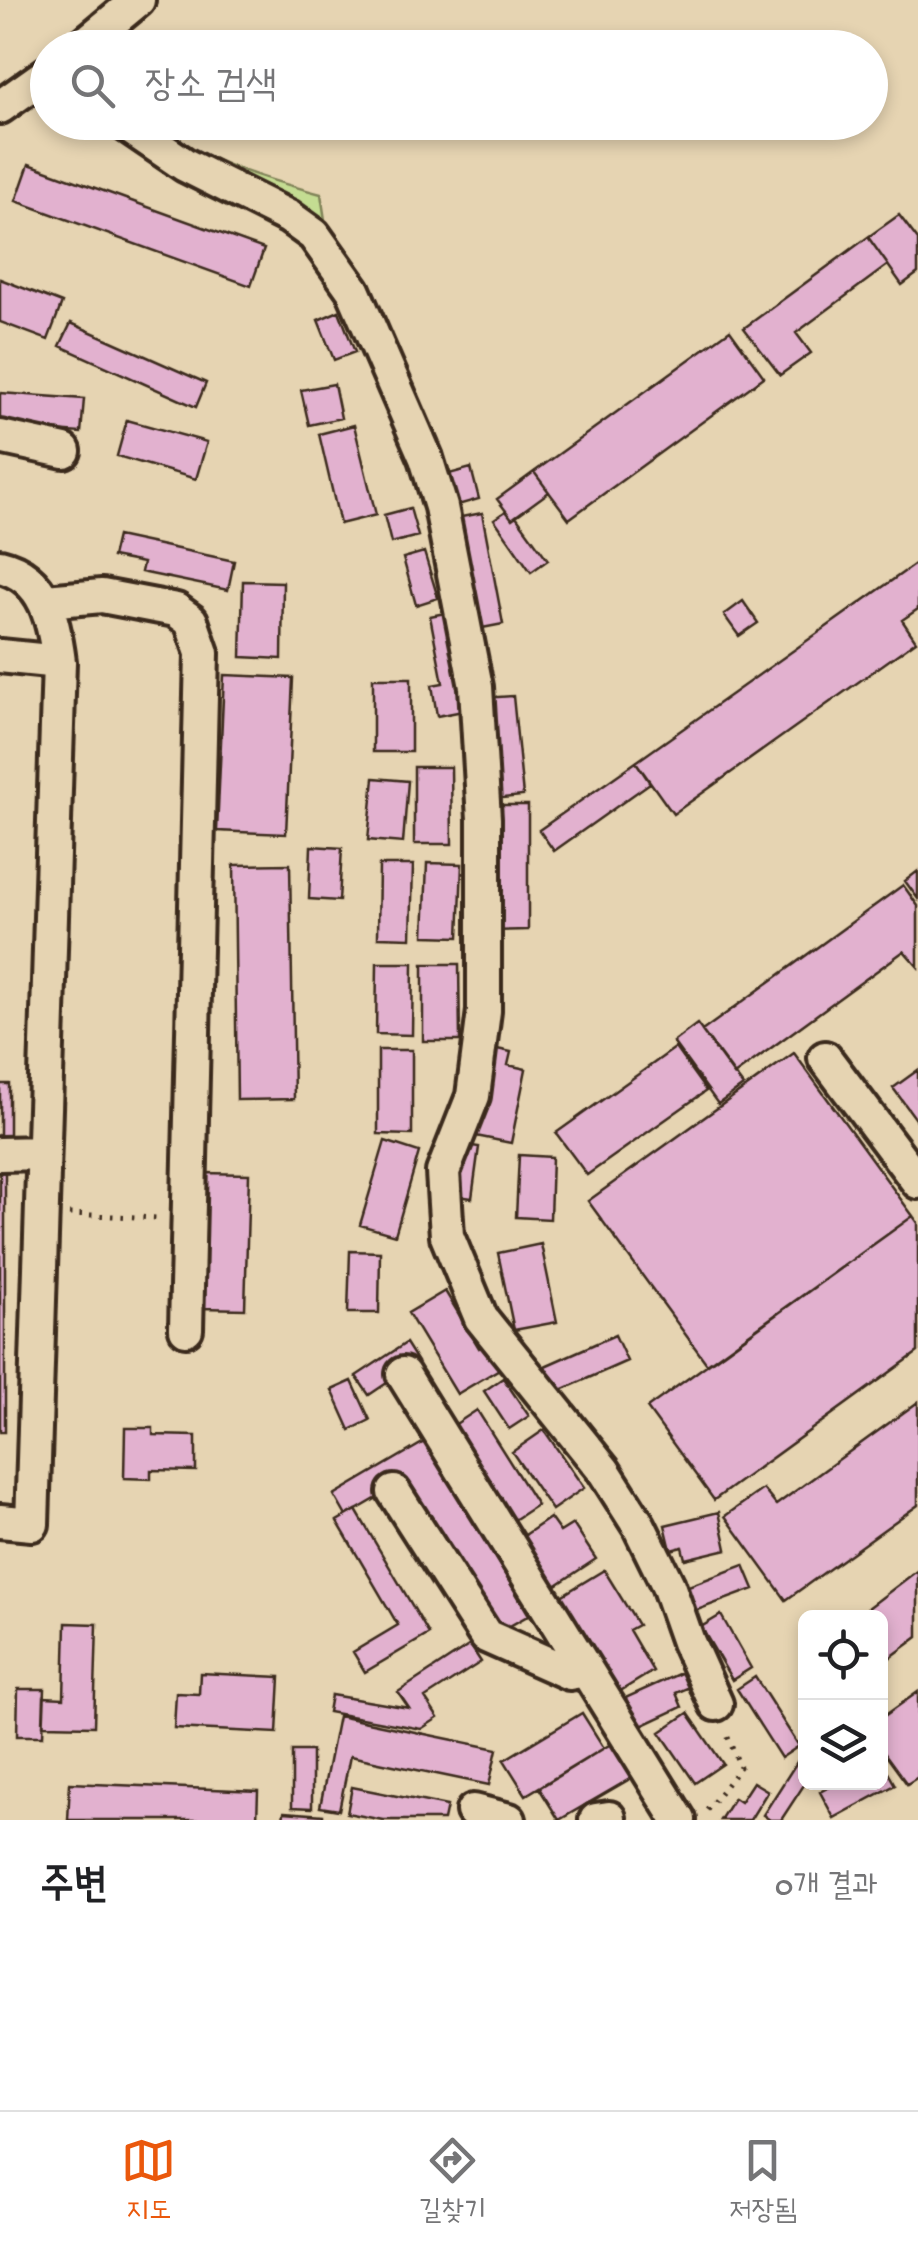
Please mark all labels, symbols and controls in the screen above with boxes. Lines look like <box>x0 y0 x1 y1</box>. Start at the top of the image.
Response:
search box <box>30 30 888 140</box>
icon: search <box>65 58 120 113</box>
text: 장소 검색 <box>145 66 276 110</box>
map controls <box>798 1610 888 1790</box>
button: locate <box>798 1610 888 1700</box>
button: layers <box>798 1700 888 1790</box>
text: 주변 <box>40 1864 108 1913</box>
text: 0개 결과 <box>775 1869 878 1907</box>
tab: 지도 <box>121 2133 176 2229</box>
tab: 길찾기 <box>419 2133 486 2229</box>
tab: 저장됨 <box>729 2133 797 2229</box>

